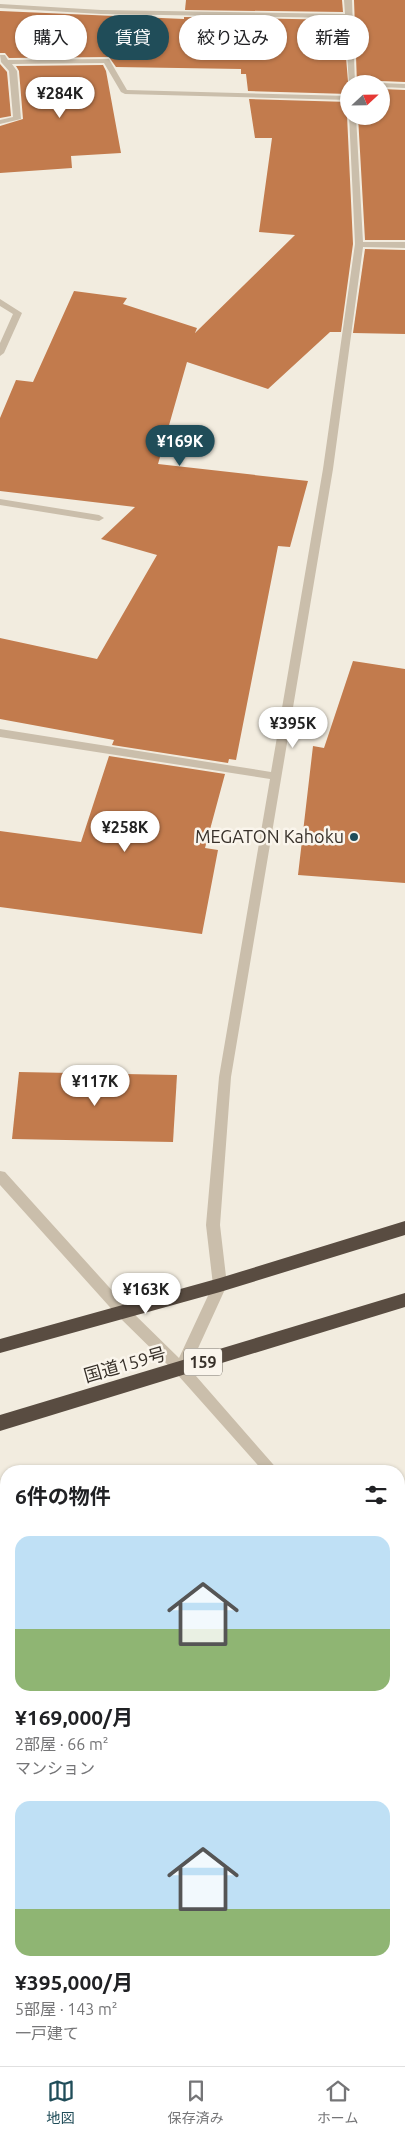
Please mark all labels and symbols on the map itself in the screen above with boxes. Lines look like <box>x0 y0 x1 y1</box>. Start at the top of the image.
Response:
north arrow <box>340 75 390 125</box>
pin: ¥284K <box>25 76 95 119</box>
pin: ¥169K <box>145 424 215 467</box>
pin: ¥395K <box>258 706 328 749</box>
pin: ¥258K <box>90 810 160 853</box>
place label: MEGATON Kahoku <box>195 826 344 846</box>
marker: MEGATON Kahoku <box>348 831 360 843</box>
pin: ¥117K <box>60 1064 130 1107</box>
pin: ¥163K <box>111 1272 181 1315</box>
street label: 国道159号 <box>81 1343 168 1385</box>
road number: 159 <box>184 1348 222 1375</box>

